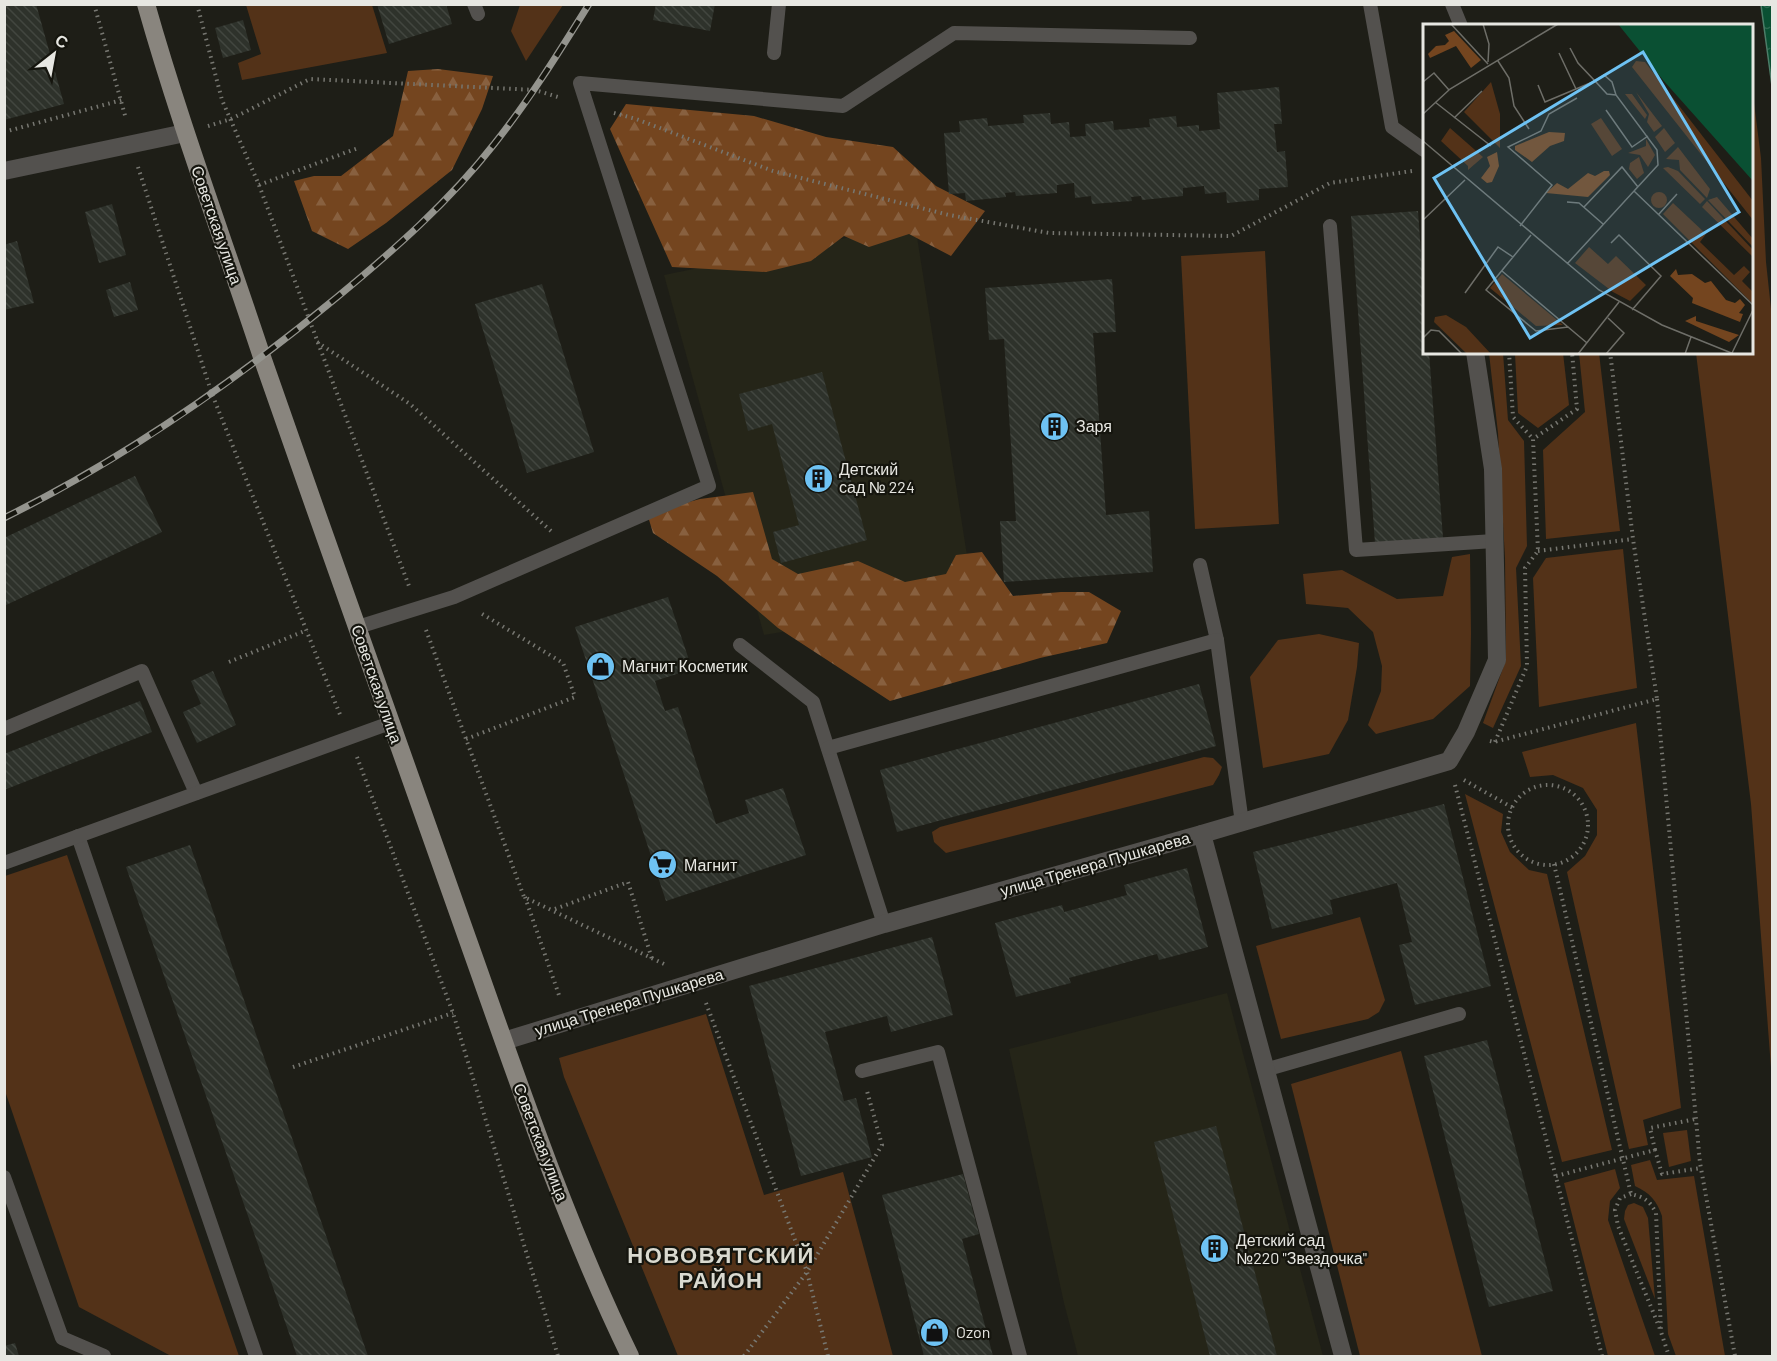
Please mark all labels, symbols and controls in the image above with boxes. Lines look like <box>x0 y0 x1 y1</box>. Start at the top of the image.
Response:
north arrow <box>24 24 84 84</box>
inset map <box>1423 24 1753 354</box>
text: С <box>52 30 72 52</box>
street label: Советская улица <box>188 163 247 287</box>
building icon: Заря <box>1039 410 1071 442</box>
place label: Заря <box>1076 416 1112 435</box>
place label: Детский сад № 224 <box>839 459 915 496</box>
building icon: Детский сад № 224 <box>802 462 834 494</box>
street label: Советская улица <box>348 622 407 746</box>
shop icon: Магнит Косметик <box>585 650 617 682</box>
place label: Магнит Косметик <box>622 656 748 675</box>
street label: улица Тренера Пушкарева <box>998 827 1192 900</box>
supermarket icon: Магнит <box>647 849 679 881</box>
place label: Магнит <box>684 855 738 874</box>
street label: улица Тренера Пушкарева <box>532 964 726 1039</box>
street label: Советская улица <box>510 1080 573 1203</box>
place label: Детский сад №220 "Звездочка" <box>1236 1230 1367 1267</box>
building icon: Детский сад №220 "Звездочка" <box>1199 1233 1231 1265</box>
district label: НОВОВЯТСКИЙ РАЙОН <box>627 1241 815 1292</box>
shop icon: Ozon <box>919 1316 951 1348</box>
place label: Ozon <box>956 1322 990 1341</box>

